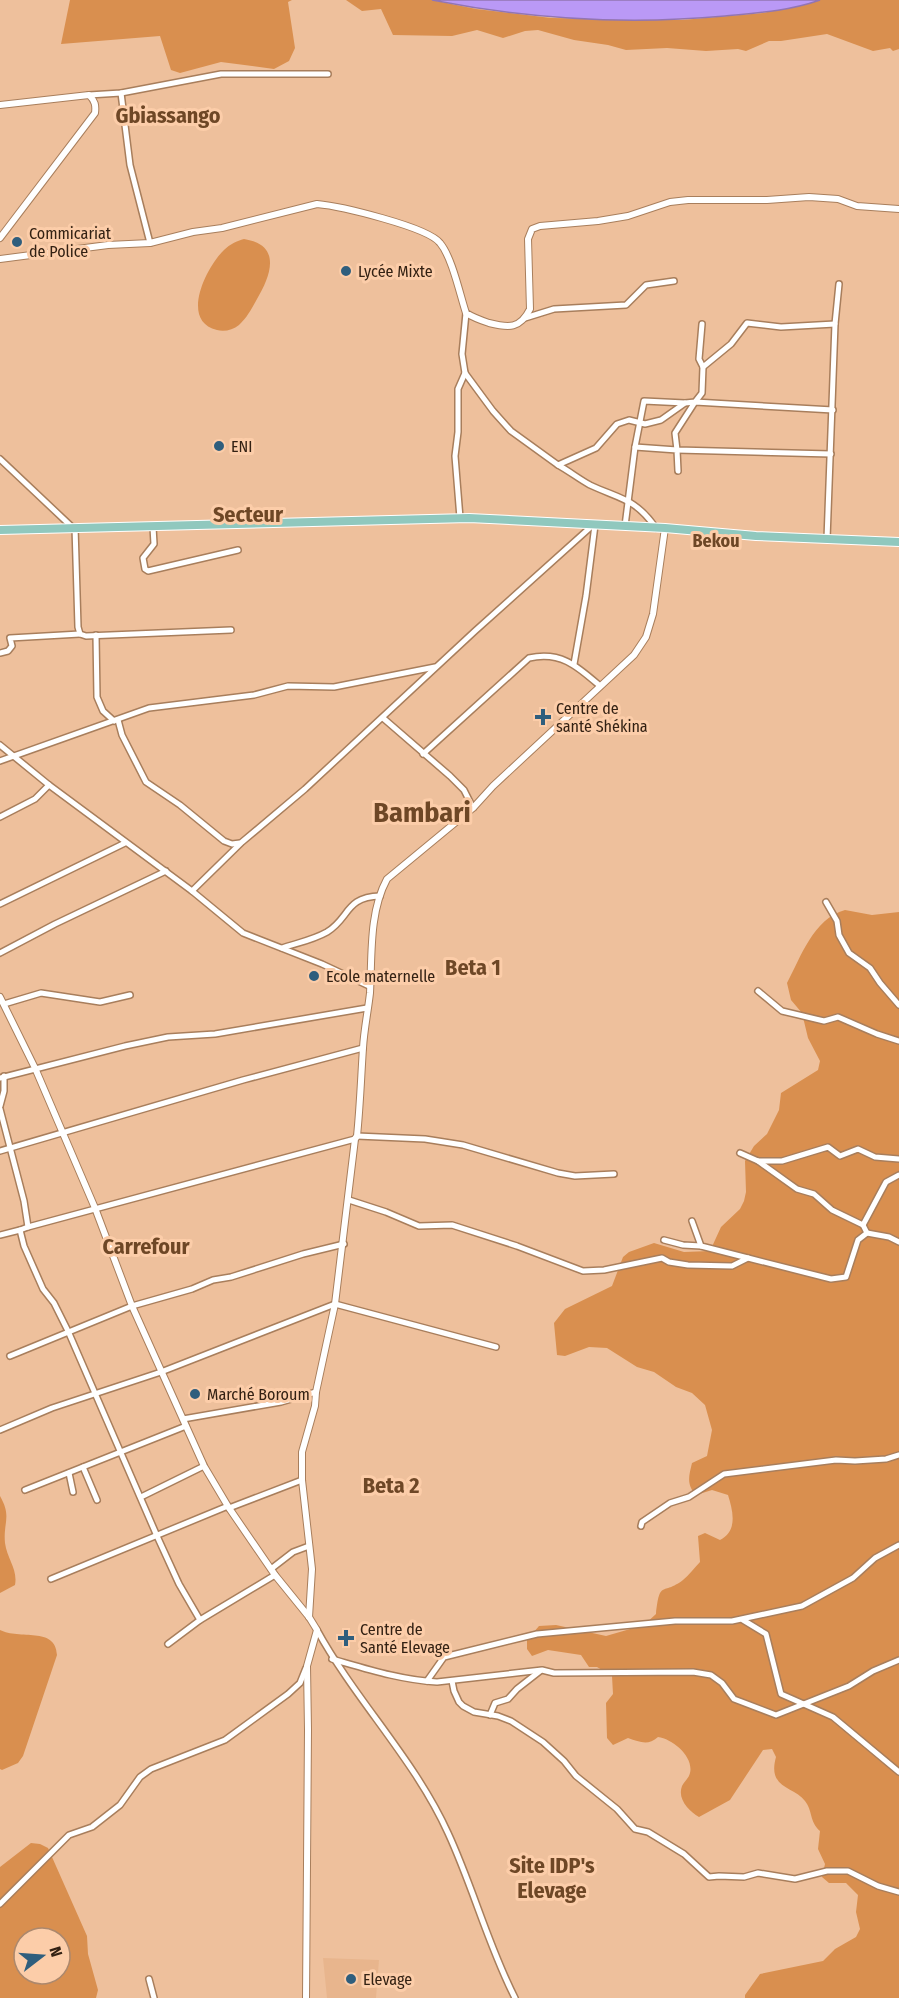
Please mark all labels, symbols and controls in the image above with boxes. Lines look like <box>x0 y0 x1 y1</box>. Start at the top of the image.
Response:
district label: Gbiassango <box>115 102 221 129</box>
place label: Commicariat de Police <box>29 224 112 261</box>
marker: Commicariat de Police <box>10 235 24 249</box>
place label: Lycée Mixte <box>358 262 433 281</box>
marker: Lycée Mixte <box>339 264 353 278</box>
place label: ENI <box>231 437 252 456</box>
marker: ENI <box>212 439 226 453</box>
district label: Secteur <box>213 501 284 528</box>
district label: Bekou <box>692 530 740 552</box>
place label: Centre de santé Shékina <box>556 699 648 736</box>
marker: Centre de santé Shékina <box>534 708 552 726</box>
district label: Bambari <box>373 796 471 829</box>
district label: Beta 1 <box>445 954 501 981</box>
place label: Ecole maternelle <box>326 967 435 986</box>
marker: Ecole maternelle <box>307 969 321 983</box>
district label: Carrefour <box>102 1233 191 1260</box>
place label: Marché Boroum <box>207 1385 310 1404</box>
marker: Marché Boroum <box>188 1387 202 1401</box>
district label: Beta 2 <box>363 1472 419 1499</box>
place label: Centre de Santé Elevage <box>360 1620 450 1657</box>
marker: Centre de Santé Elevage <box>337 1629 355 1647</box>
district label: Site IDP's Elevage <box>509 1852 595 1904</box>
north arrow <box>12 1926 72 1986</box>
text: N <box>45 1944 66 1959</box>
place label: Elevage <box>363 1970 412 1989</box>
marker: Elevage <box>344 1972 358 1986</box>

